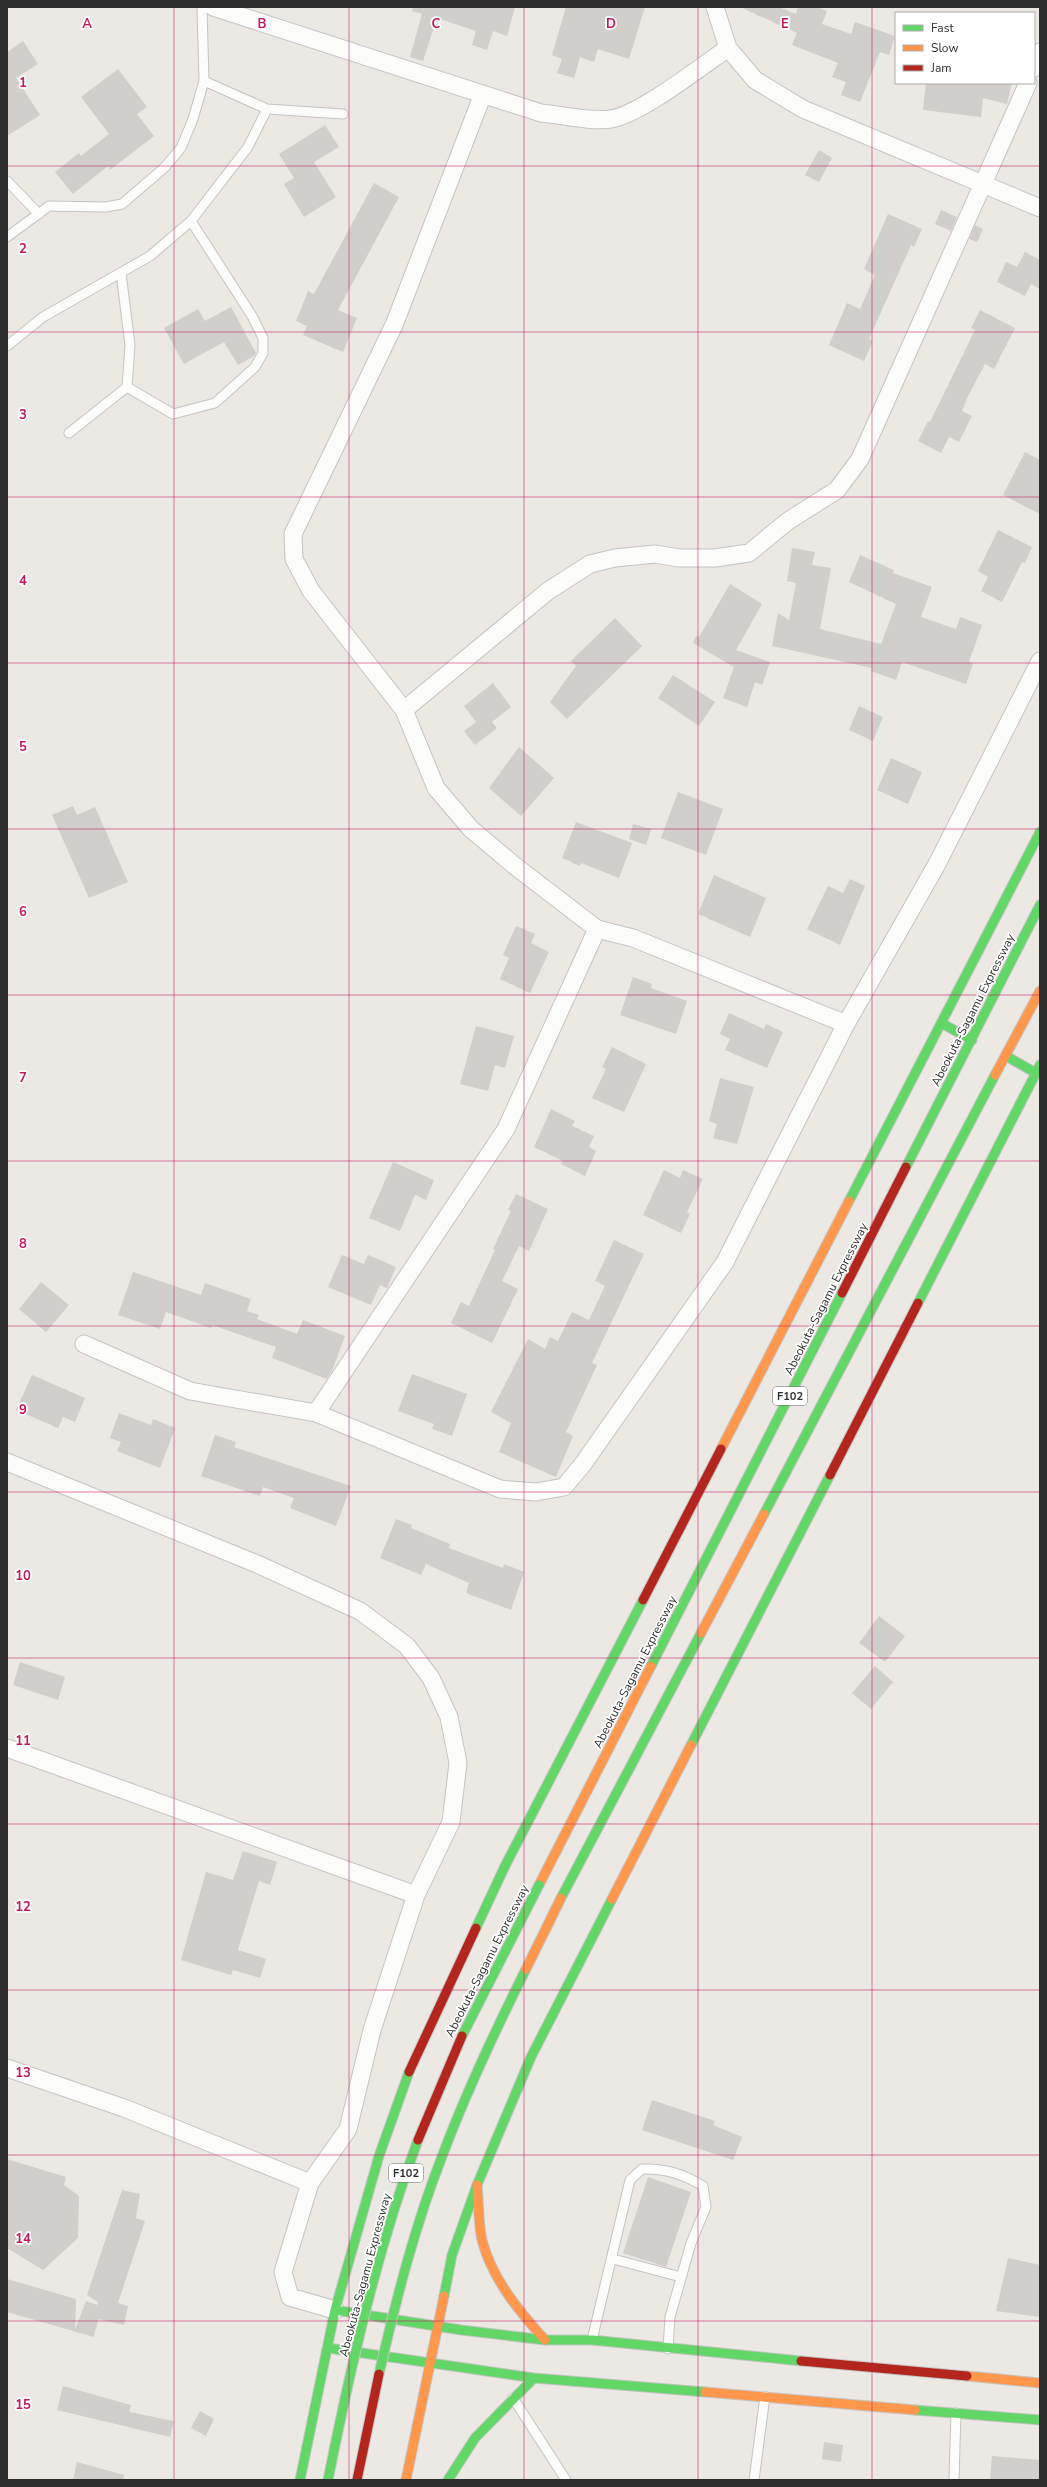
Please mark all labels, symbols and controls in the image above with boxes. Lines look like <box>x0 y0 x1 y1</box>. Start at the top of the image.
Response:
legend <box>895 12 1035 84</box>
text: A <box>82 15 92 33</box>
text: B <box>258 15 267 33</box>
text: C <box>432 15 441 33</box>
text: D <box>606 15 616 33</box>
text: E <box>781 15 789 33</box>
text: Fast <box>931 20 954 36</box>
text: Slow <box>931 40 959 56</box>
text: Jam <box>930 60 952 76</box>
text: 1 <box>19 74 27 92</box>
text: 2 <box>19 240 27 258</box>
text: 3 <box>19 406 27 424</box>
text: 4 <box>19 572 27 590</box>
text: 5 <box>19 738 27 756</box>
text: 6 <box>19 903 27 921</box>
street label: Abeokuta-Sagamu Expressway <box>928 930 1019 1089</box>
text: 7 <box>19 1069 27 1087</box>
street label: Abeokuta-Sagamu Expressway <box>781 1219 872 1378</box>
text: 8 <box>19 1235 27 1253</box>
road number: F102 <box>773 1387 807 1405</box>
text: 9 <box>19 1401 27 1419</box>
text: 10 <box>15 1567 31 1585</box>
street label: Abeokuta-Sagamu Expressway <box>590 1592 681 1751</box>
text: 11 <box>15 1732 31 1750</box>
street label: Abeokuta-Sagamu Expressway <box>442 1881 533 2040</box>
text: 12 <box>15 1898 31 1916</box>
text: 13 <box>15 2064 31 2082</box>
road number: F102 <box>389 2164 423 2182</box>
street label: Abeokuta-Sagamu Expressway <box>335 2191 395 2359</box>
text: 14 <box>15 2230 31 2248</box>
text: 15 <box>15 2396 31 2414</box>

